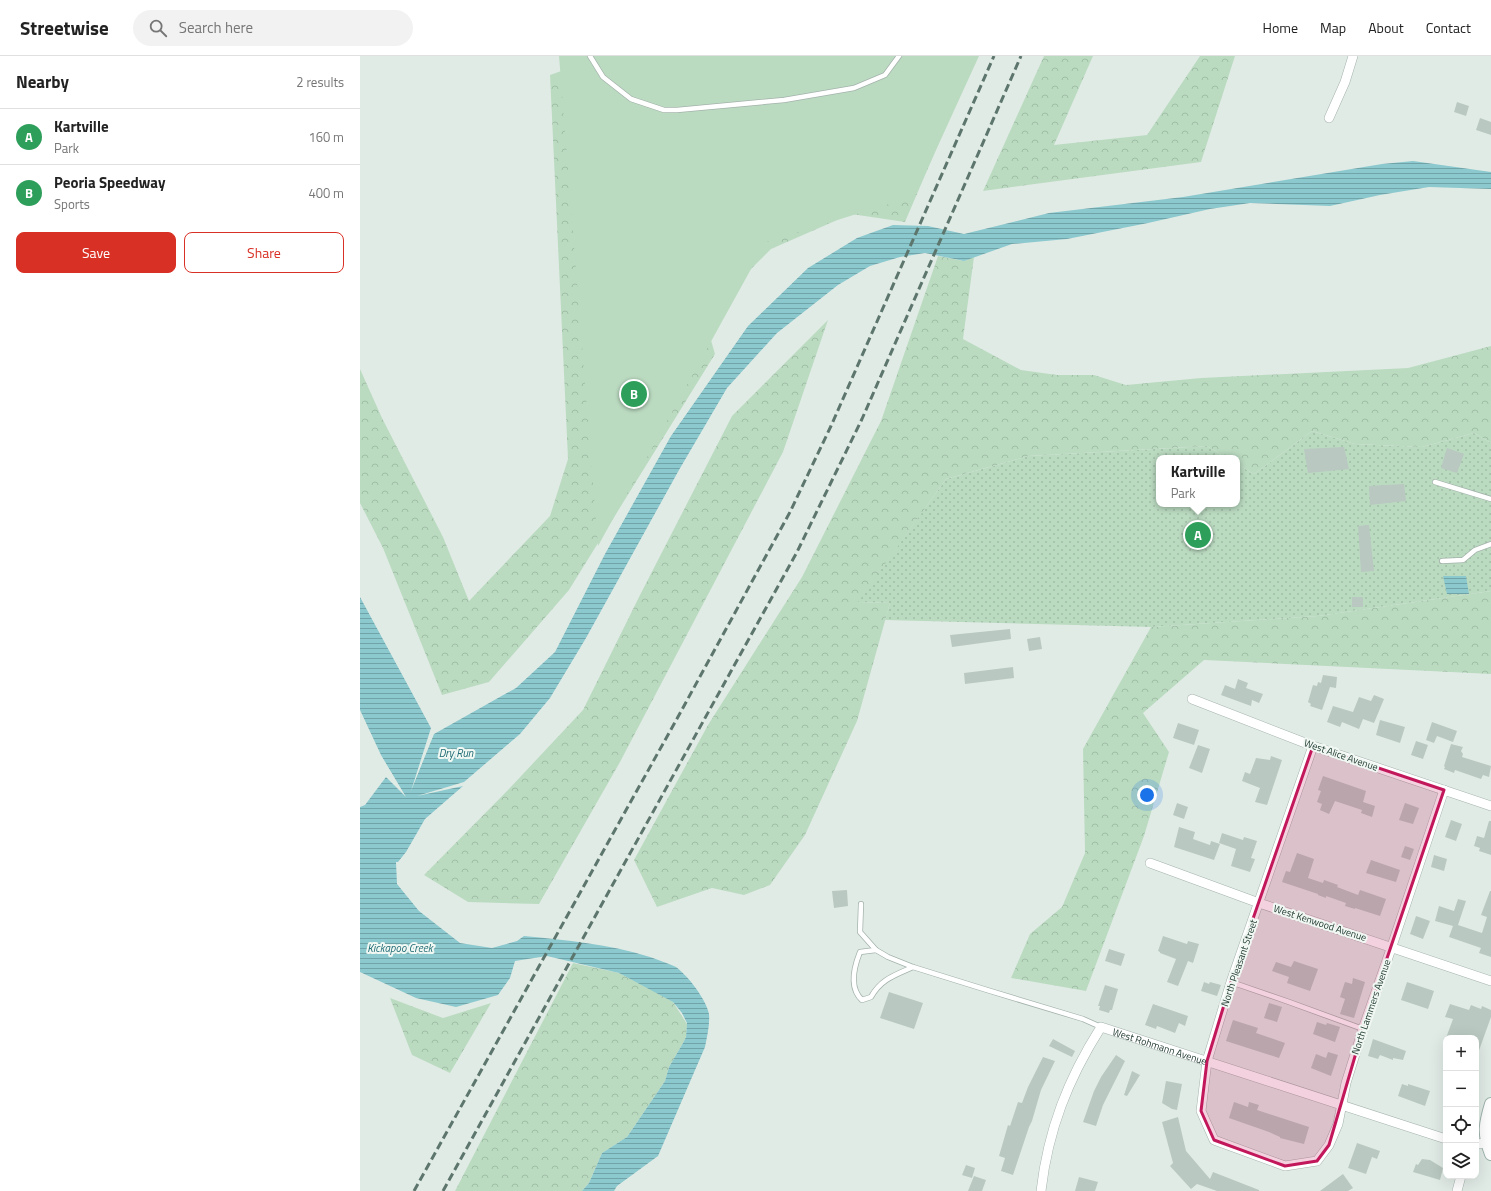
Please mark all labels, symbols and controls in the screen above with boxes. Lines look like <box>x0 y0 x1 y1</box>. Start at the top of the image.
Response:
search box <box>133 10 413 46</box>
text: Streetwise <box>20 13 109 42</box>
text: Search here <box>179 16 253 39</box>
icon: search <box>147 17 169 39</box>
text: Home <box>1263 17 1298 38</box>
text: Map <box>1320 17 1346 38</box>
text: About <box>1368 17 1404 38</box>
text: Contact <box>1426 17 1471 38</box>
text: Nearby <box>16 69 69 95</box>
text: 2 results <box>296 72 344 92</box>
text: Kartville <box>54 115 109 138</box>
text: A <box>25 127 33 147</box>
text: 160 m <box>308 127 344 147</box>
text: Park <box>54 138 79 158</box>
text: Peoria Speedway <box>54 171 165 194</box>
text: B <box>25 183 33 203</box>
text: 400 m <box>308 183 344 203</box>
text: Sports <box>54 194 90 214</box>
button: Save <box>16 232 176 273</box>
button: Share <box>184 232 344 273</box>
pin: B <box>621 379 647 409</box>
popup <box>1156 455 1240 507</box>
text: Kartville <box>1171 460 1225 483</box>
text: Park <box>1171 483 1196 503</box>
pin: A <box>1185 520 1211 550</box>
street label: West Alice Avenue <box>1302 735 1380 775</box>
water label: Dry Run <box>439 745 474 761</box>
your location <box>1137 785 1157 805</box>
street label: West Kenwood Avenue <box>1272 901 1368 945</box>
street label: North Pleasant Street <box>1217 917 1261 1009</box>
water label: Kickapoo Creek <box>367 940 434 956</box>
street label: North Lammers Avenue <box>1348 957 1394 1057</box>
street label: West Rohmann Avenue <box>1111 1024 1209 1068</box>
map controls <box>1443 1035 1479 1179</box>
button: + <box>1443 1035 1479 1071</box>
button: − <box>1443 1071 1479 1107</box>
button: locate <box>1443 1107 1479 1143</box>
button: layers <box>1443 1143 1479 1179</box>

